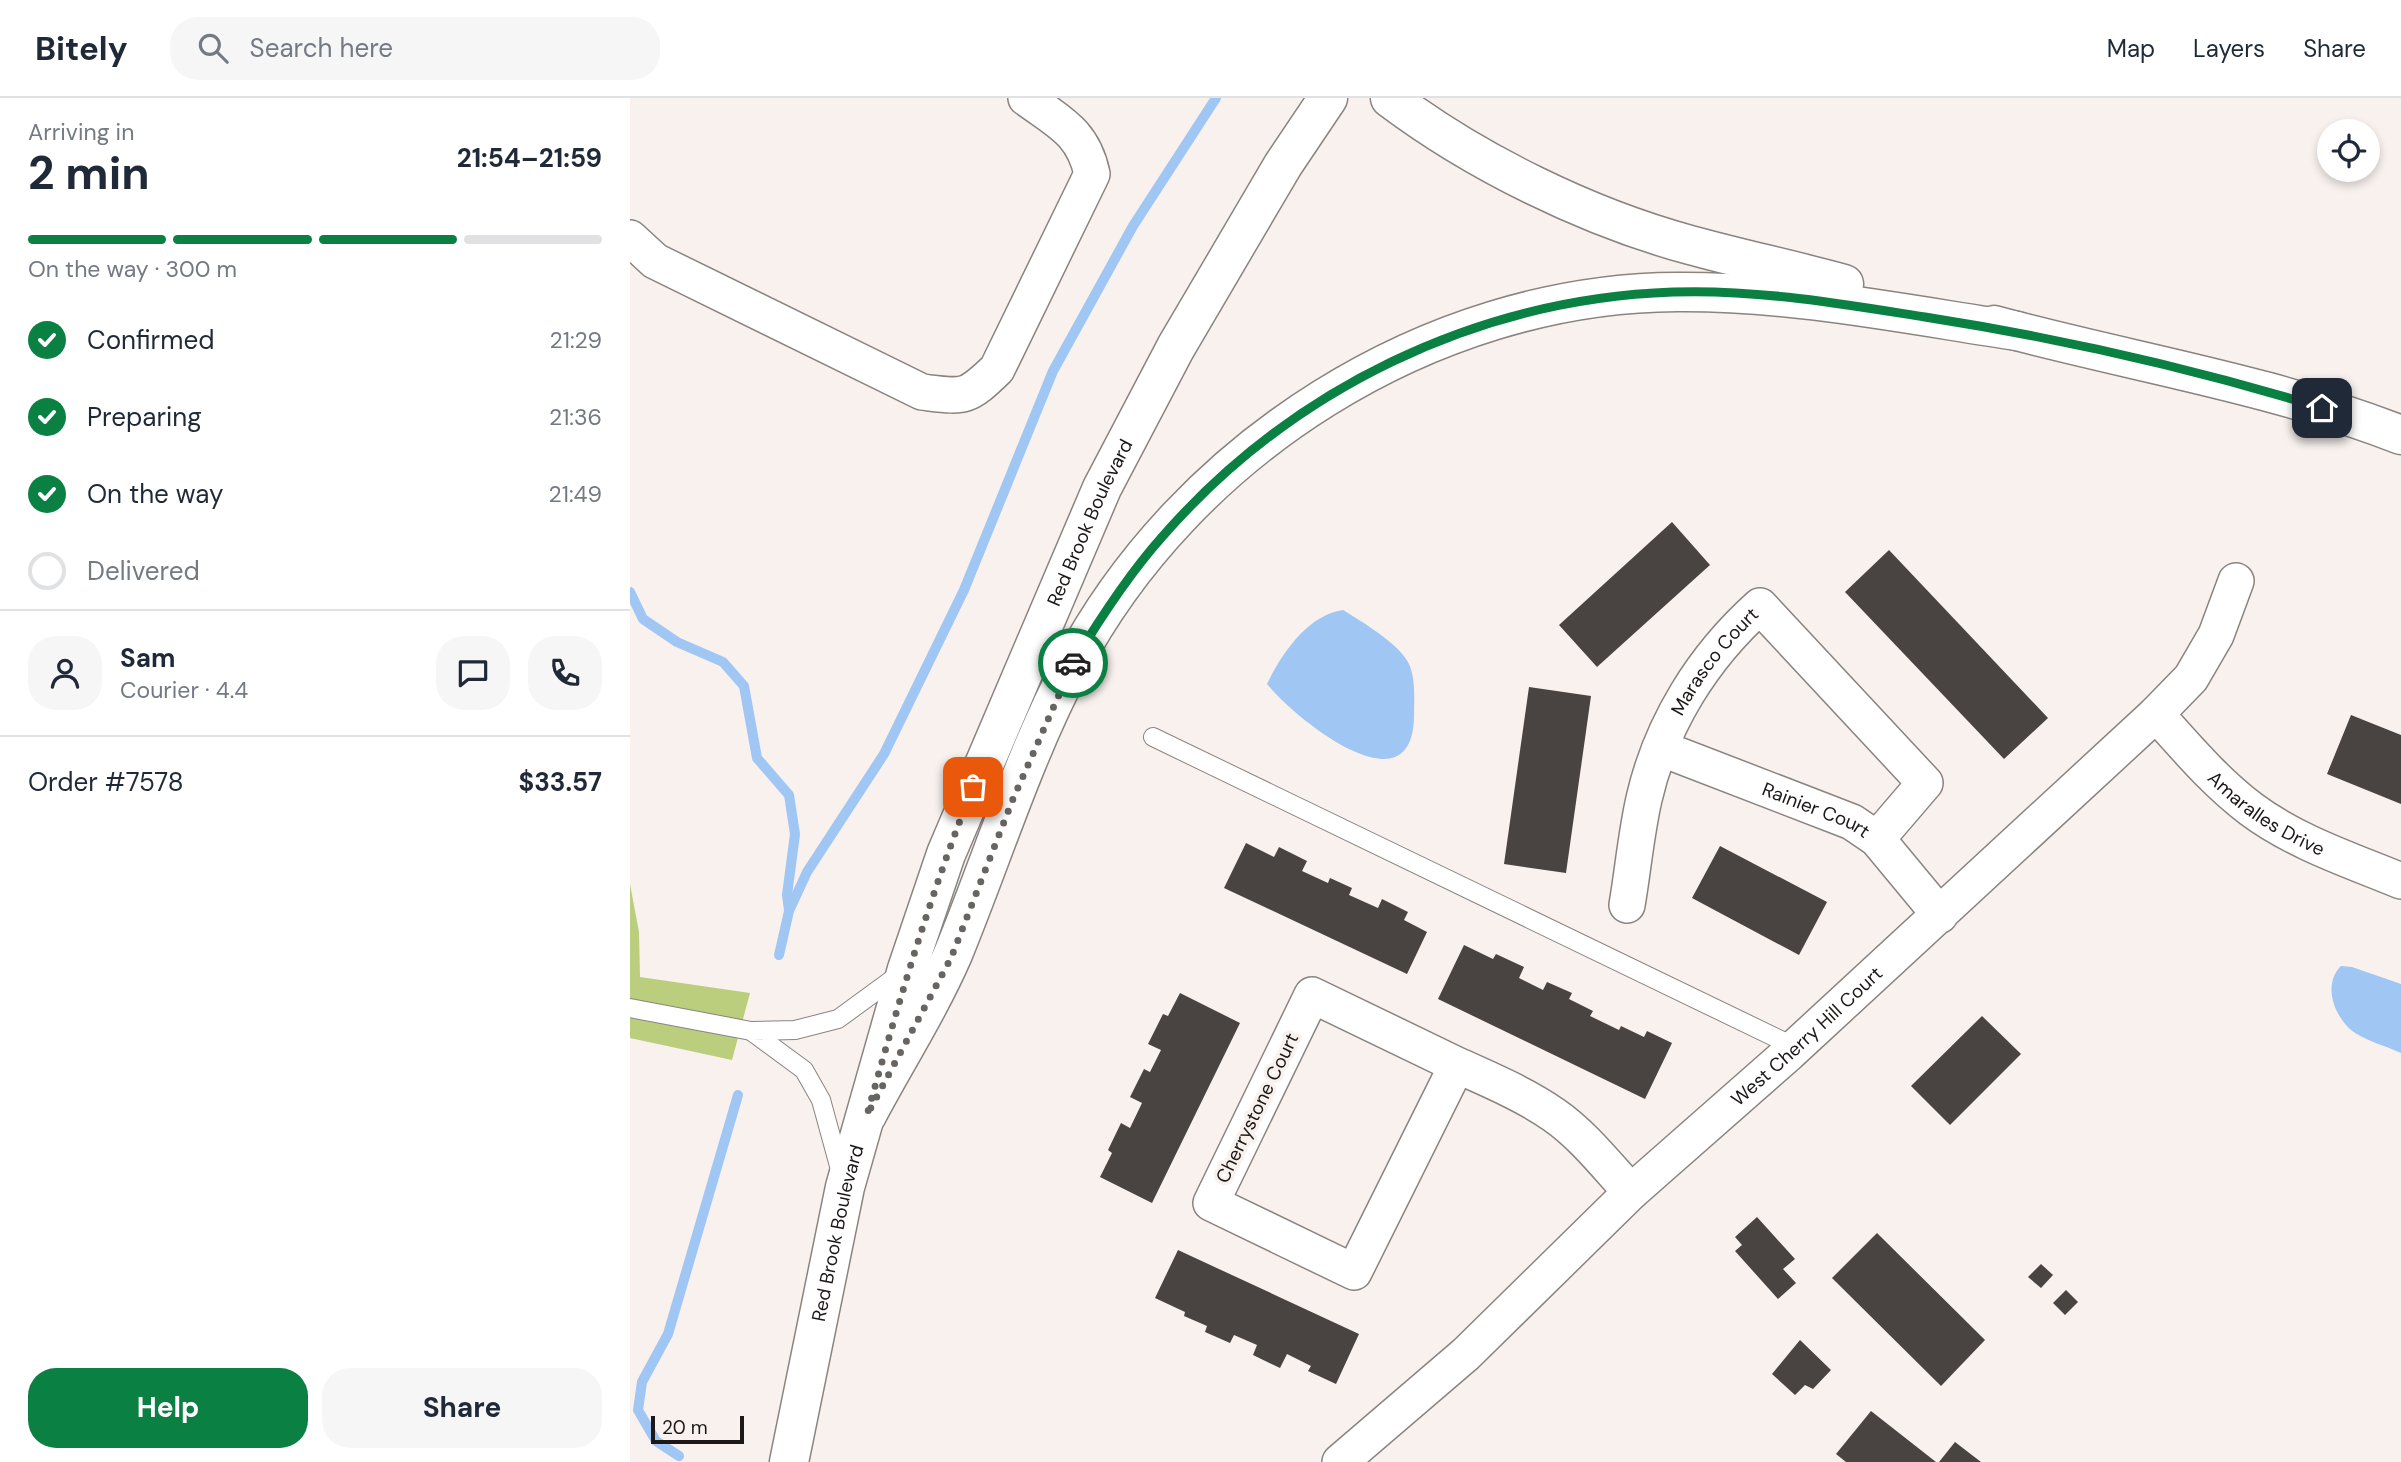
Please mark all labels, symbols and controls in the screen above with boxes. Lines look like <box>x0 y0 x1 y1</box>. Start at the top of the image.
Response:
search box <box>170 17 660 80</box>
text: Bitely <box>35 27 128 70</box>
icon: search <box>194 29 232 67</box>
text: Search here <box>250 31 393 65</box>
text: Map <box>2107 33 2155 64</box>
text: Layers <box>2193 33 2265 64</box>
text: Share <box>2303 33 2366 64</box>
text: Arriving in <box>28 117 134 147</box>
map controls <box>2317 119 2380 182</box>
button: locate <box>2317 119 2380 182</box>
text: 21:54–21:59 <box>457 141 602 175</box>
text: 2 min <box>28 143 150 203</box>
text: On the way · 300 m <box>28 254 237 284</box>
icon: check <box>28 321 66 359</box>
text: Confirmed <box>87 323 214 357</box>
text: 21:29 <box>549 325 602 355</box>
pin <box>2292 378 2352 438</box>
icon: home <box>2303 389 2341 427</box>
icon: check <box>28 398 66 436</box>
text: Preparing <box>87 400 202 434</box>
text: 21:36 <box>549 402 602 432</box>
street label: Red Brook Boulevard <box>1041 435 1138 610</box>
icon: check <box>28 475 66 513</box>
text: On the way <box>87 477 223 511</box>
text: 21:49 <box>549 479 602 509</box>
text: Delivered <box>87 554 200 588</box>
street label: Marasco Court <box>1665 601 1764 720</box>
courier <box>1038 628 1108 698</box>
button: person <box>28 636 102 710</box>
button: chat <box>436 636 510 710</box>
button: phone <box>528 636 602 710</box>
text: Sam <box>120 641 175 675</box>
icon: car <box>1054 644 1092 682</box>
text: Courier · 4.4 <box>120 675 248 705</box>
pin <box>943 757 1003 817</box>
text: Order #7578 <box>28 765 184 799</box>
text: $33.57 <box>518 765 602 799</box>
street label: Amaralles Drive <box>2203 765 2329 861</box>
icon: bag <box>954 768 992 806</box>
street label: Rainier Court <box>1759 776 1875 843</box>
street label: West Cherry Hill Court <box>1725 961 1887 1111</box>
street label: Cherrystone Court <box>1210 1029 1304 1187</box>
street label: Red Brook Boulevard <box>805 1142 869 1324</box>
button: Help <box>28 1368 308 1448</box>
button: Share <box>322 1368 602 1448</box>
scale bar <box>651 1413 744 1445</box>
text: 20 m <box>662 1415 708 1440</box>

